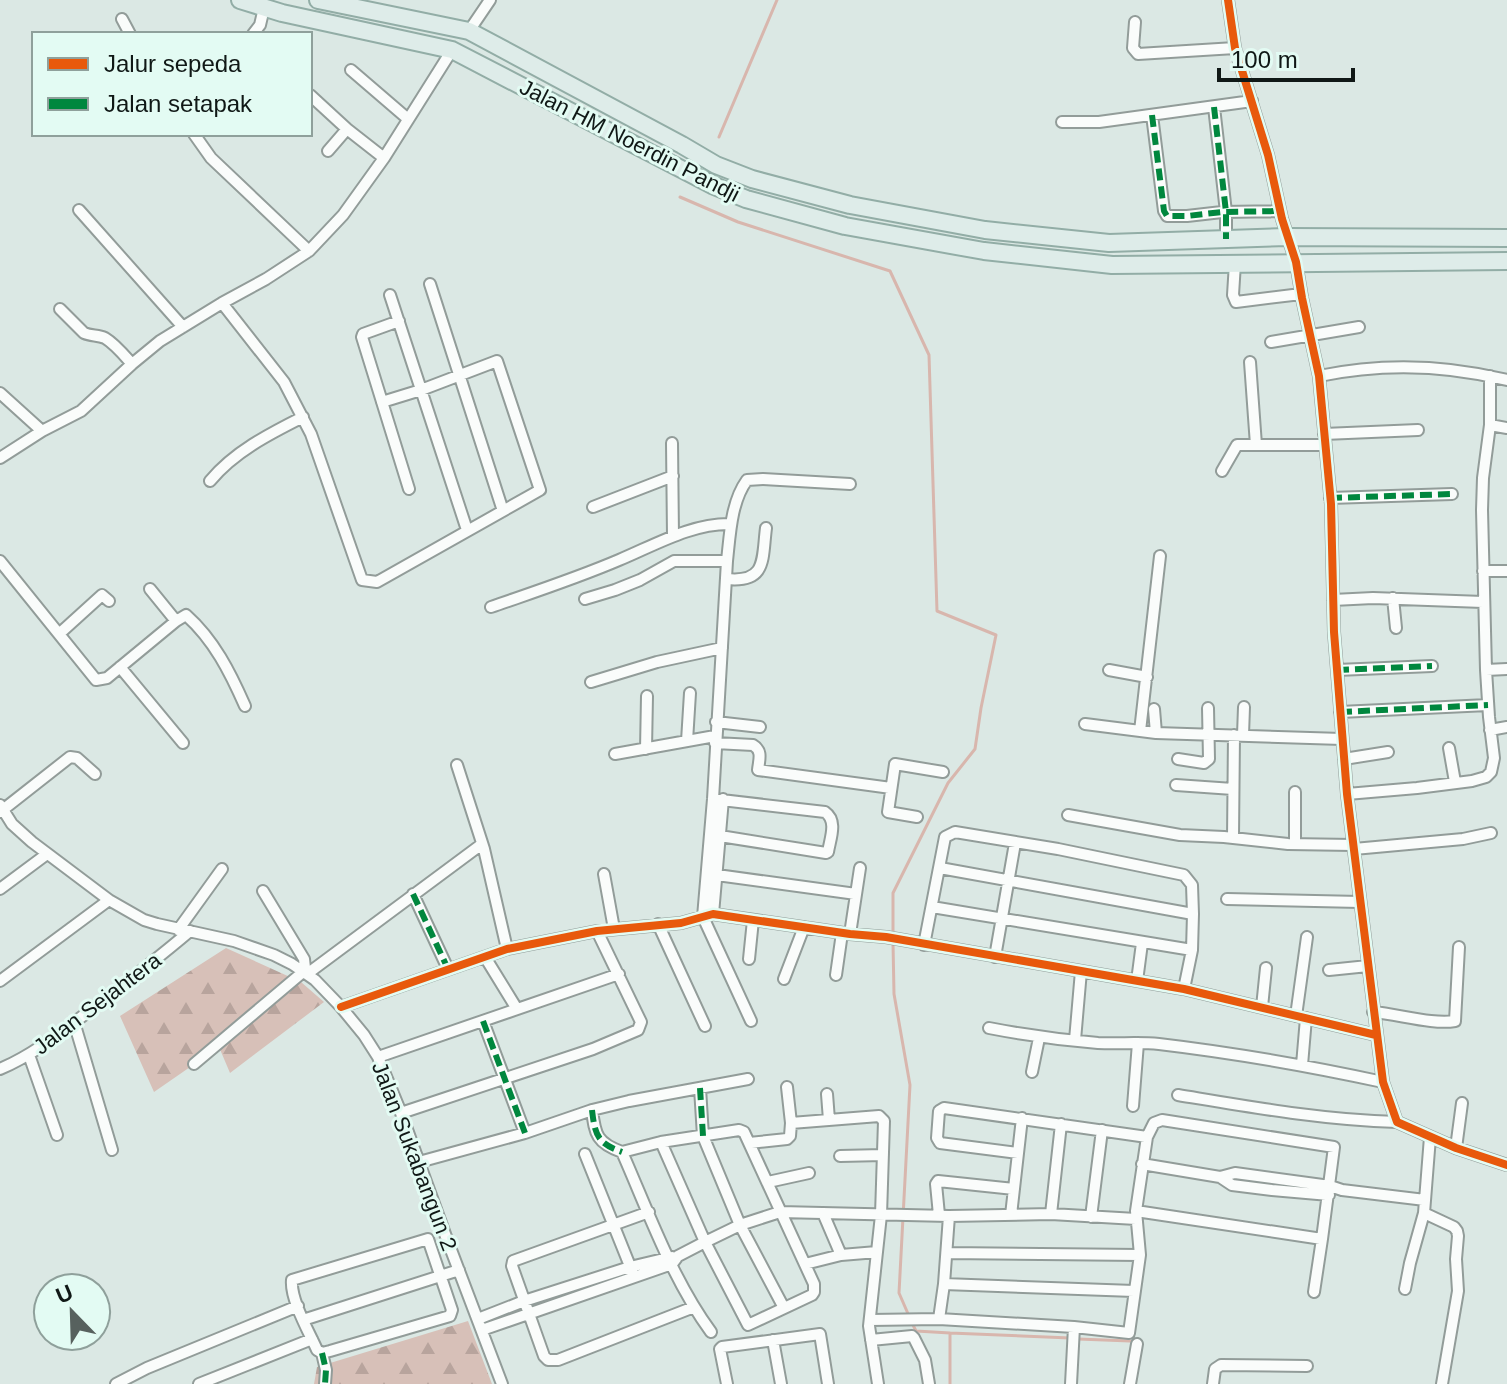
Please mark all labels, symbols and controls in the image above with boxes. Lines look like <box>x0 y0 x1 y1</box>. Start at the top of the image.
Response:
legend <box>32 32 312 136</box>
scale bar <box>1219 32 1353 82</box>
text: 100 m <box>1231 46 1298 73</box>
text: Jalur sepeda <box>104 50 242 77</box>
street label: Jalan HM Noerdin Pandji <box>516 74 744 207</box>
text: Jalan setapak <box>104 90 253 117</box>
street label: Jalan Sejahtera <box>29 947 166 1059</box>
street label: Jalan Sukabangun 2 <box>367 1058 462 1254</box>
north arrow <box>32 1272 112 1352</box>
text: U <box>52 1279 77 1309</box>

